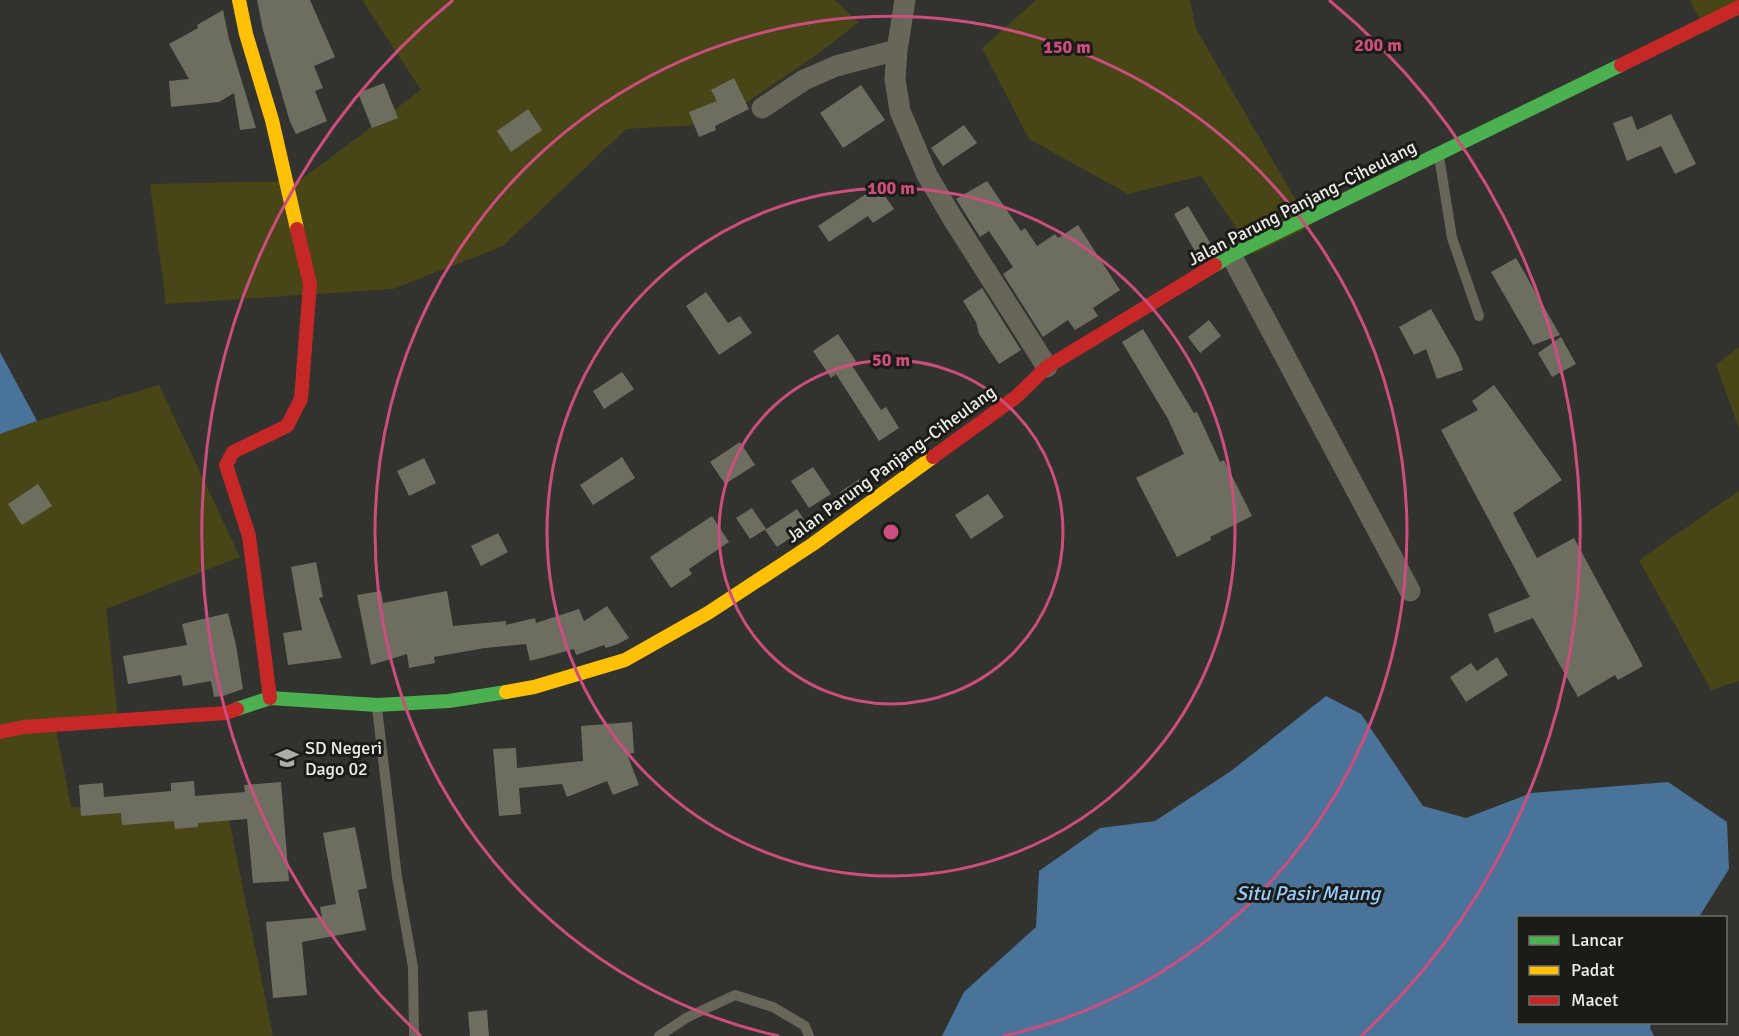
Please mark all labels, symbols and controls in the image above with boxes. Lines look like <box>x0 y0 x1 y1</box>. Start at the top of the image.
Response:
text: 200 m <box>1354 34 1402 56</box>
text: 150 m <box>1043 36 1091 58</box>
street label: Jalan Parung Panjang–Ciheulang <box>1184 136 1420 270</box>
text: 100 m <box>867 177 915 199</box>
text: 50 m <box>872 349 910 371</box>
street label: Jalan Parung Panjang–Ciheulang <box>782 381 1000 547</box>
centre of rings <box>881 522 901 542</box>
place label: SD Negeri Dago 02 <box>305 737 382 780</box>
school or university icon: SD Negeri Dago 02 <box>274 745 300 771</box>
water label: Situ Pasir Maung <box>1236 881 1382 906</box>
legend <box>1517 916 1727 1024</box>
text: Lancar <box>1571 929 1624 951</box>
text: Padat <box>1571 959 1615 981</box>
text: Macet <box>1571 989 1618 1011</box>

